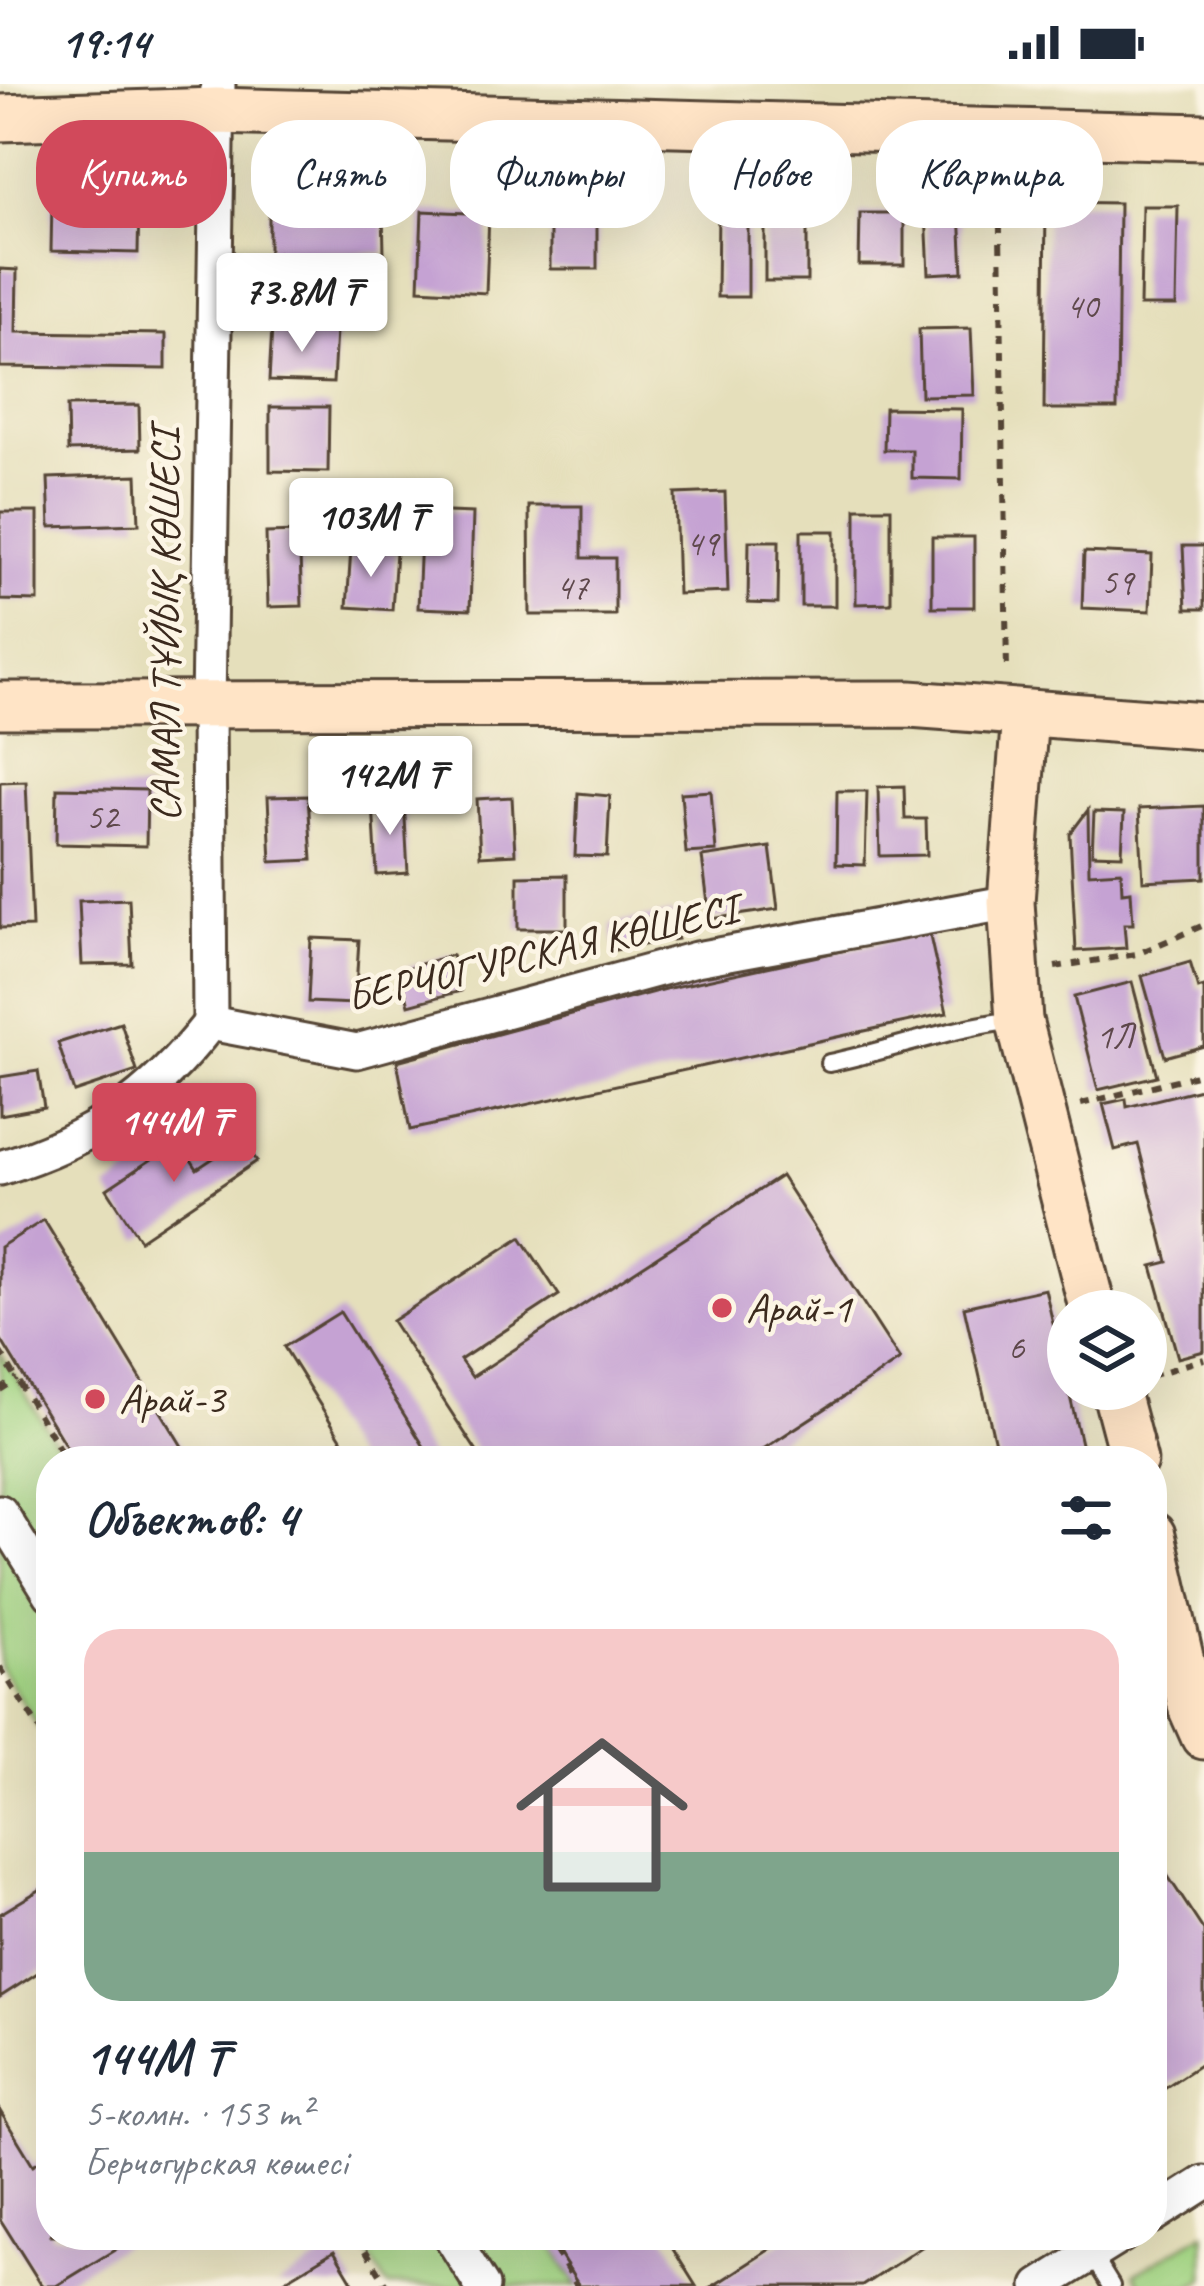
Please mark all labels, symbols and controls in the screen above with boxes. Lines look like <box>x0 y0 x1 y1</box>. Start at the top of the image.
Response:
text: 19:14 <box>60 14 149 71</box>
chip: Купить <box>36 120 227 228</box>
chip: Снять <box>251 120 426 228</box>
chip: Фильтры <box>450 120 665 228</box>
chip: Новое <box>689 120 852 228</box>
chip: Квартира <box>876 120 1103 228</box>
pin: 73.8M ₸ <box>191 253 413 355</box>
text: 73.8M ₸ <box>243 267 361 316</box>
house number: 40 <box>1066 283 1101 329</box>
street label: САМАЛ ТҰЙЫҚ КӨШЕСІ <box>139 419 192 822</box>
pin: 103M ₸ <box>273 478 469 580</box>
text: 103M ₸ <box>316 492 426 541</box>
house number: 49 <box>686 520 721 566</box>
house number: 59 <box>1101 559 1136 605</box>
house number: 47 <box>556 564 590 610</box>
pin: 142M ₸ <box>292 736 488 838</box>
text: 142M ₸ <box>335 750 445 799</box>
house number: 52 <box>86 794 121 840</box>
street label: БЕРЧОГУРСКАЯ КӨШЕСІ <box>341 880 752 1024</box>
house number: 1Л <box>1096 1013 1137 1059</box>
pin: 144M ₸ <box>76 1083 272 1185</box>
text: 144M ₸ <box>119 1097 229 1146</box>
place label: Арай-1 <box>746 1282 854 1335</box>
map controls <box>1047 1290 1167 1410</box>
button: layers <box>1047 1290 1167 1410</box>
marker: Арай-1 <box>709 1295 735 1321</box>
house number: 6 <box>1008 1324 1026 1370</box>
place label: Арай-3 <box>119 1373 228 1426</box>
marker: Арай-3 <box>82 1386 108 1412</box>
icon: filters <box>1053 1485 1119 1551</box>
text: Объектов: 4 <box>84 1486 297 1550</box>
icon: home <box>494 1707 710 1923</box>
text: 144M ₸ <box>84 2025 227 2089</box>
text: 5-комн. · 153 m² <box>84 2089 312 2138</box>
text: Берчогурская көшесі <box>84 2138 348 2187</box>

